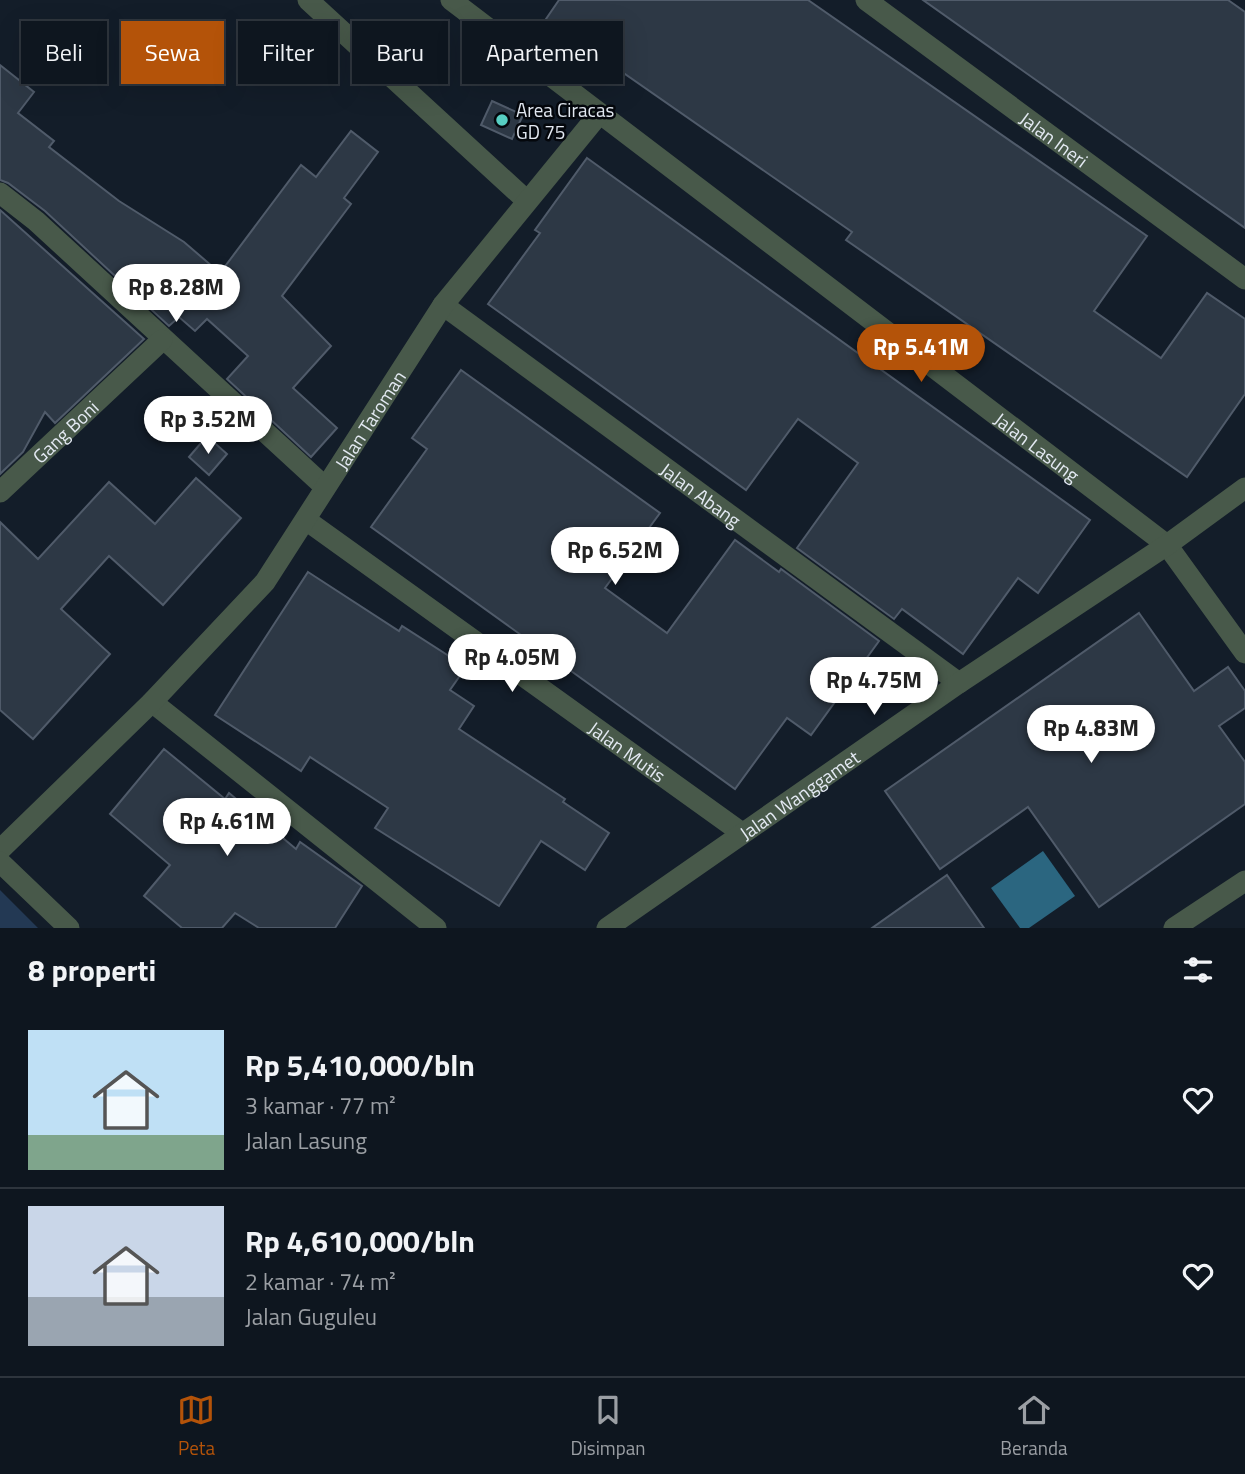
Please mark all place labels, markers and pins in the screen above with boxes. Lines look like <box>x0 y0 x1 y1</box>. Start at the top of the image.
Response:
place label: Area Ciracas GD 75 <box>516 95 614 146</box>
marker: Area Ciracas GD 75 <box>494 112 510 128</box>
pin: Rp 8.28M <box>104 264 248 324</box>
pin: Rp 5.41M <box>849 324 993 384</box>
pin: Rp 3.52M <box>136 396 280 456</box>
pin: Rp 6.52M <box>543 528 687 587</box>
pin: Rp 4.05M <box>440 634 584 694</box>
pin: Rp 4.75M <box>802 658 946 717</box>
pin: Rp 4.83M <box>1019 706 1163 765</box>
pin: Rp 4.61M <box>155 798 299 858</box>

